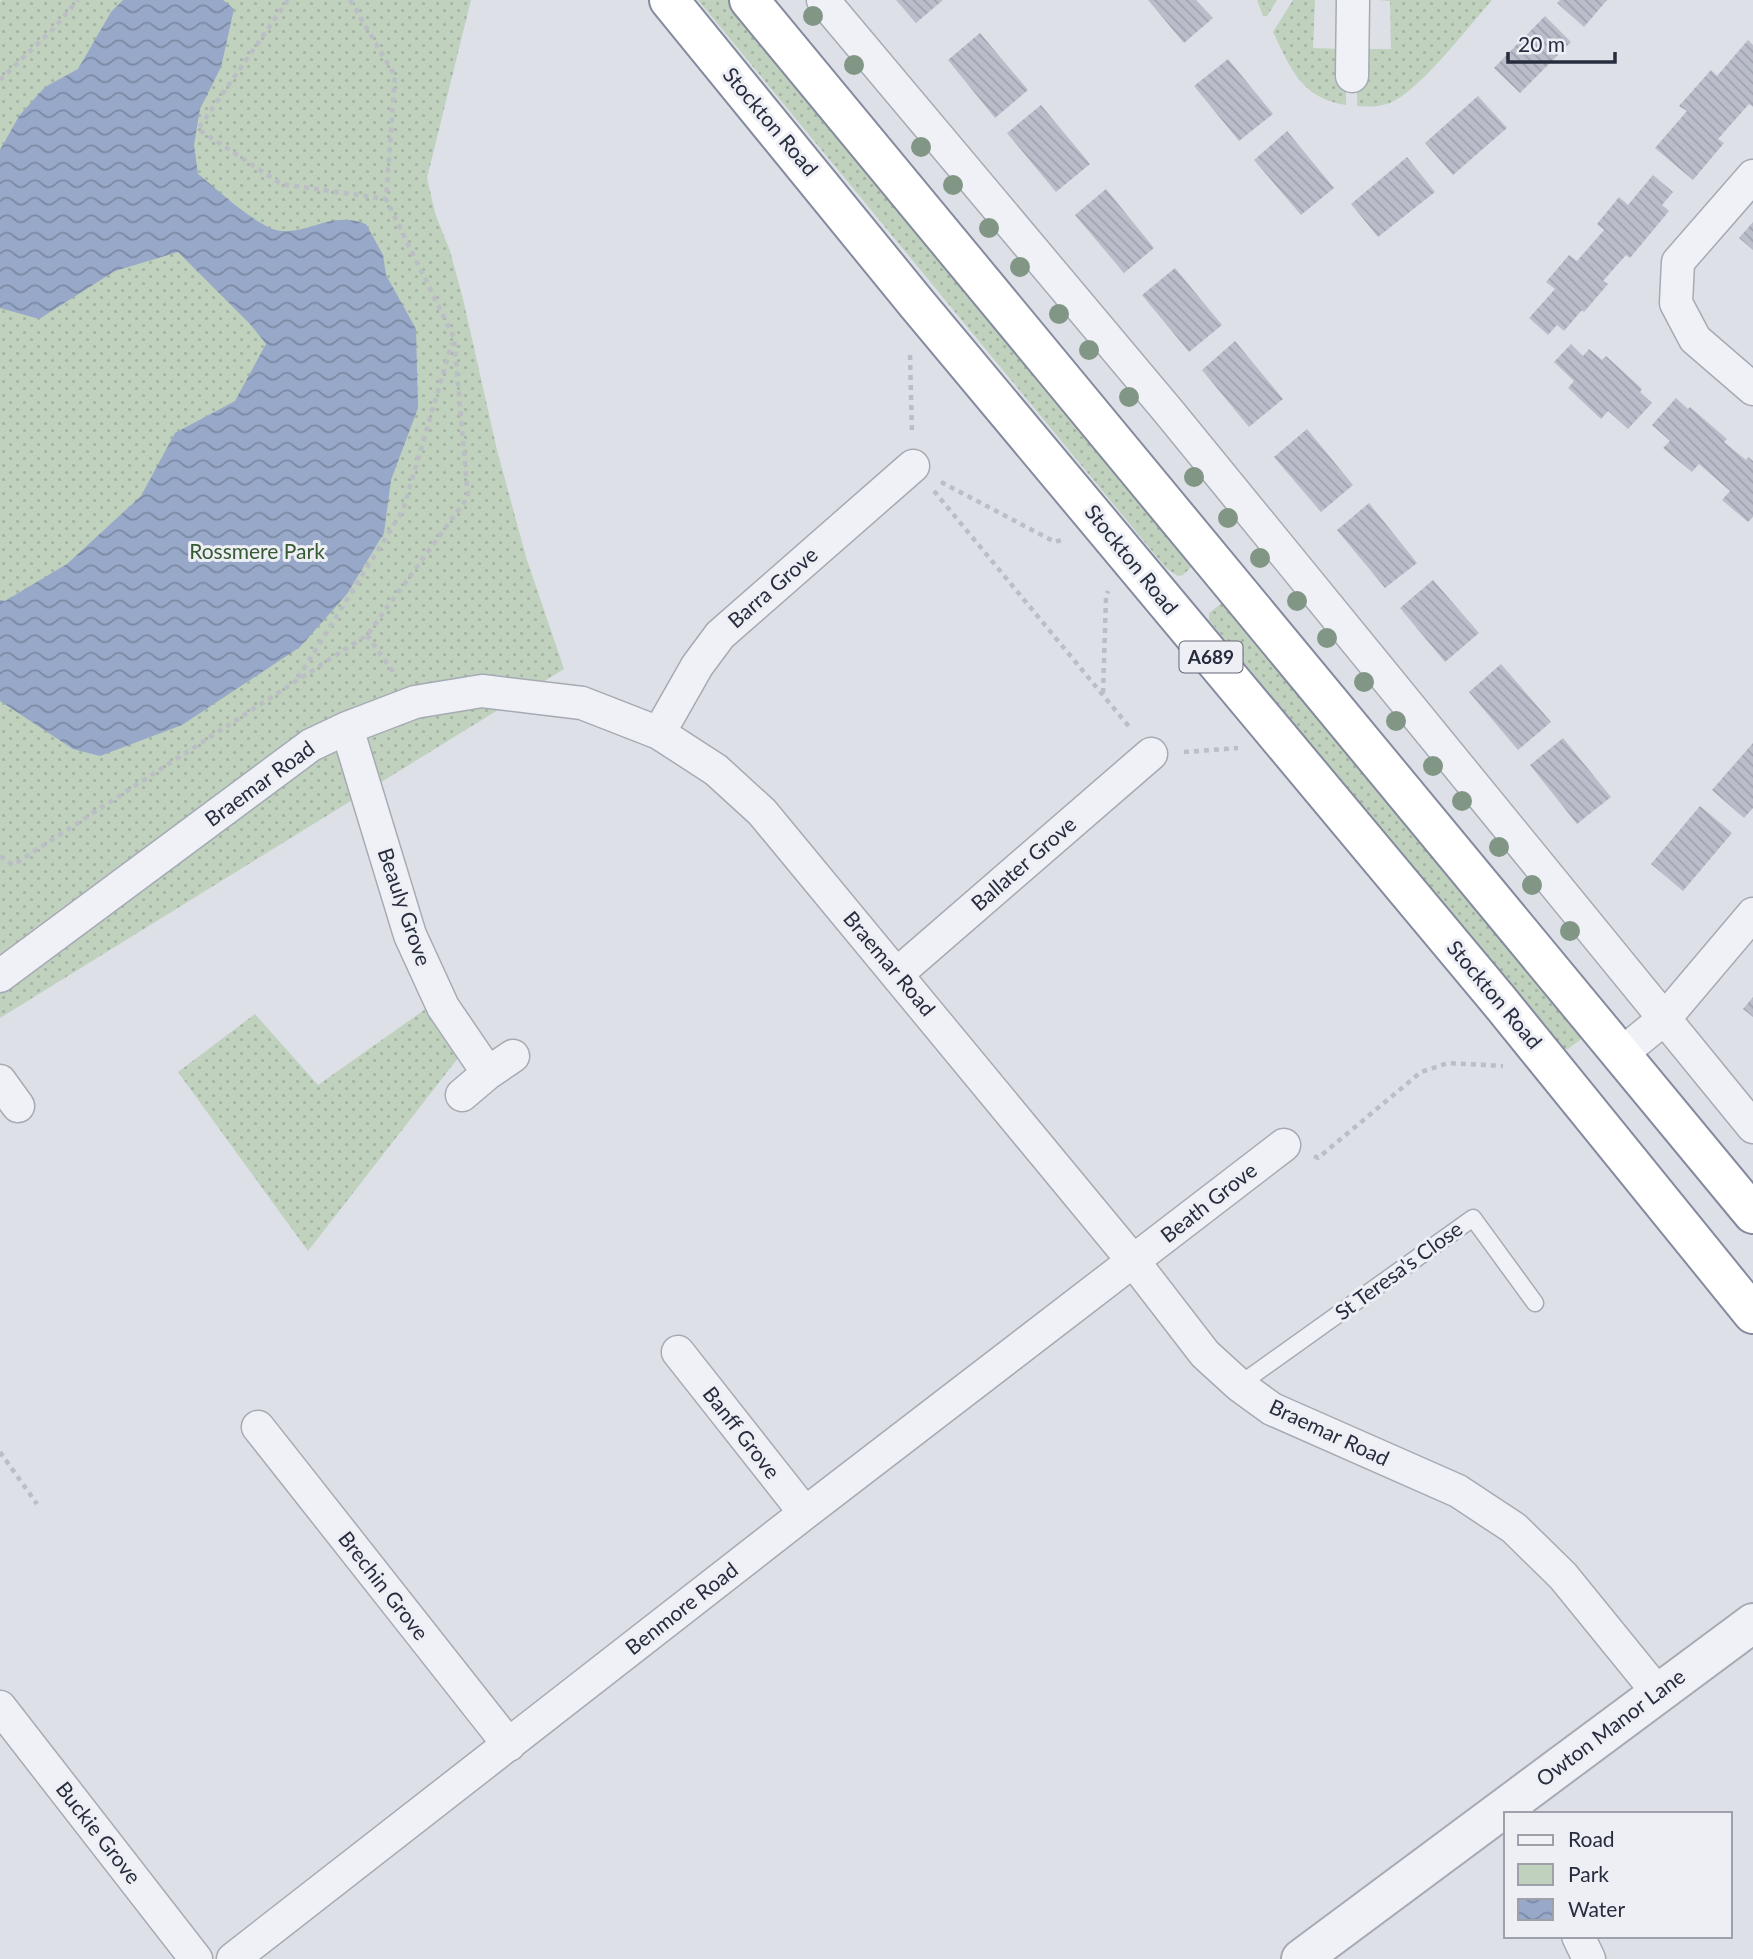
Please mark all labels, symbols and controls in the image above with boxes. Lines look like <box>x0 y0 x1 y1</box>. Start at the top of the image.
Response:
scale bar <box>1508 21 1615 65</box>
text: 20 m <box>1518 31 1565 56</box>
street label: Stockton Road <box>718 62 824 180</box>
street label: Stockton Road <box>1080 499 1184 619</box>
park label: Rossmere Park <box>189 538 325 563</box>
street label: Barra Grove <box>722 541 822 633</box>
road number: A689 <box>1180 642 1242 672</box>
street label: Braemar Road <box>200 735 319 831</box>
street label: Ballater Grove <box>965 811 1081 915</box>
street label: Beauly Grove <box>374 844 437 969</box>
street label: Braemar Road <box>839 906 941 1021</box>
street label: Stockton Road <box>1442 935 1548 1053</box>
street label: Beath Grove <box>1155 1157 1261 1247</box>
street label: St Teresa's Close <box>1330 1215 1467 1324</box>
street label: Banff Grove <box>698 1381 786 1483</box>
street label: Braemar Road <box>1266 1393 1393 1470</box>
street label: Brechin Grove <box>334 1526 434 1644</box>
street label: Benmore Road <box>620 1556 742 1659</box>
street label: Owton Manor Lane <box>1531 1663 1689 1791</box>
street label: Buckie Grove <box>51 1776 147 1888</box>
legend <box>1504 1812 1732 1938</box>
text: Road <box>1568 1826 1615 1851</box>
text: Park <box>1568 1861 1609 1886</box>
text: Water <box>1568 1896 1625 1921</box>

